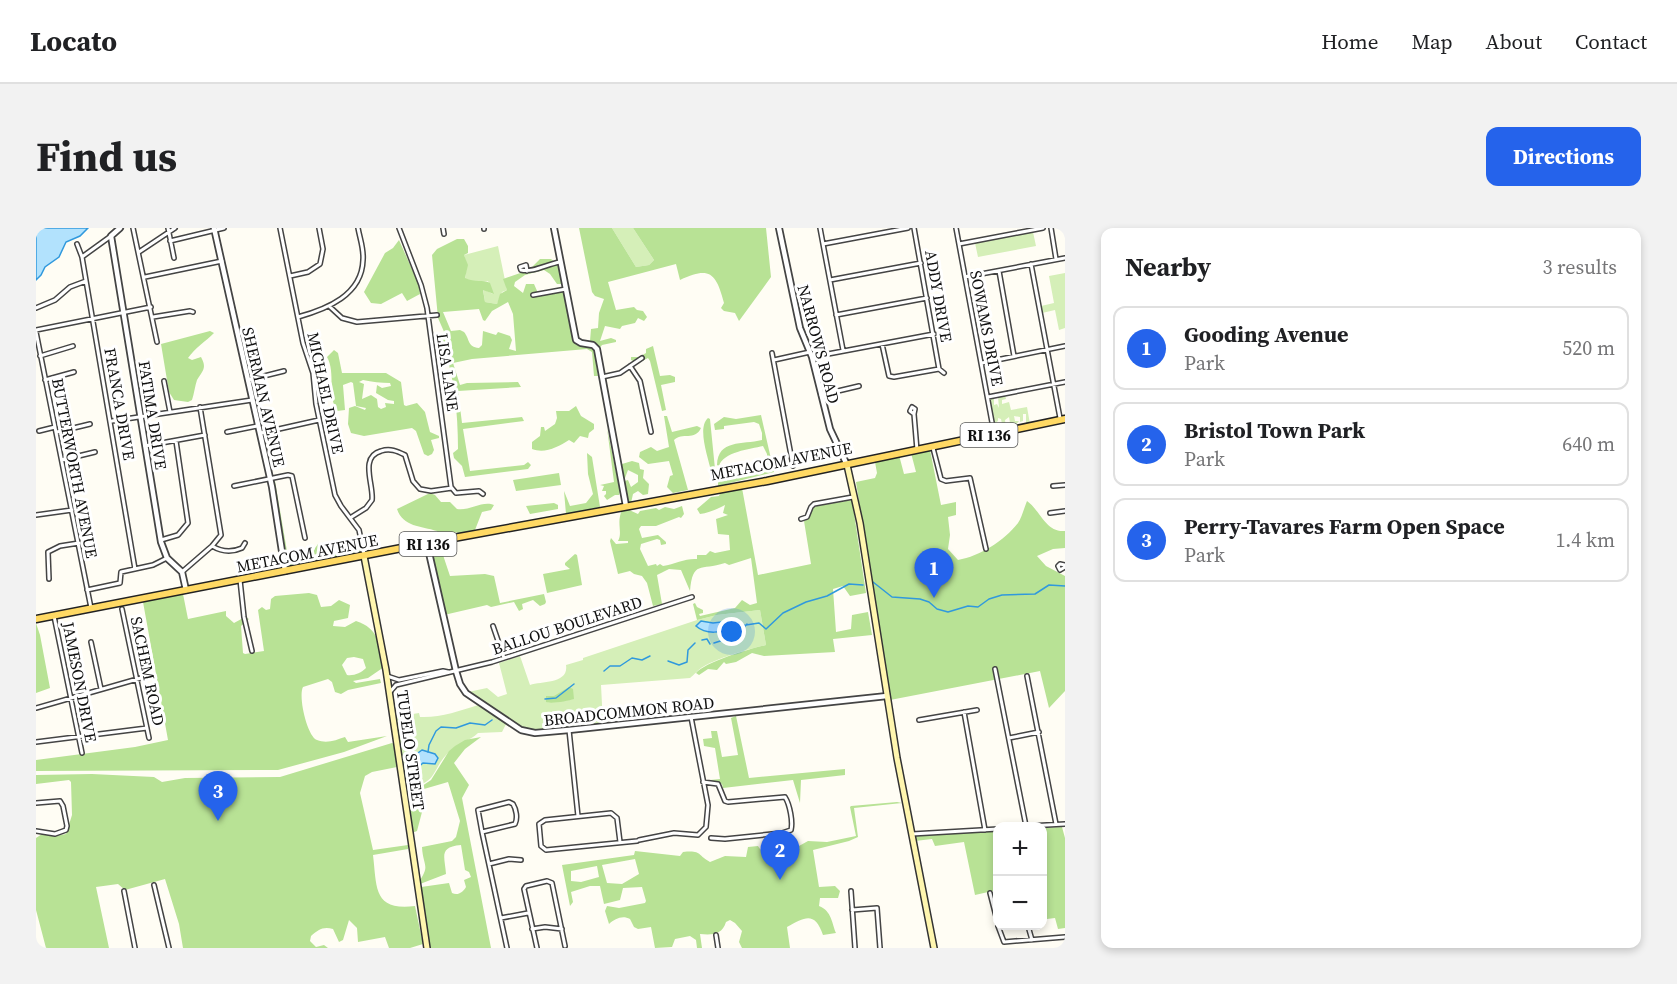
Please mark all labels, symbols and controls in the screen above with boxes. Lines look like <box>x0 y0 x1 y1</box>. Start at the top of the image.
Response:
text: Locato <box>30 22 117 60</box>
text: Home <box>1321 27 1379 56</box>
text: Map <box>1412 27 1453 56</box>
text: About <box>1486 27 1542 56</box>
text: Contact <box>1575 27 1647 56</box>
text: Find us <box>36 127 177 185</box>
button: Directions <box>1486 127 1641 186</box>
street label: ADDY DRIVE <box>920 248 958 344</box>
text: Nearby <box>1125 249 1211 285</box>
text: 3 results <box>1542 253 1617 281</box>
street label: SOWAMS DRIVE <box>965 268 1009 388</box>
street label: NARROWS ROAD <box>793 282 845 406</box>
text: Gooding Avenue <box>1184 319 1348 349</box>
street label: SHERMAN AVENUE <box>237 325 291 469</box>
street label: MICHAEL DRIVE <box>302 330 350 456</box>
street label: LISA LANE <box>432 332 464 413</box>
text: 1 <box>1141 334 1152 362</box>
text: 520 m <box>1562 334 1615 362</box>
street label: FRANCA DRIVE <box>99 346 141 462</box>
text: Park <box>1184 349 1225 377</box>
street label: FATIMA DRIVE <box>134 359 173 471</box>
street label: BUTTERWORTH AVENUE <box>47 376 103 560</box>
text: Bristol Town Park <box>1184 415 1365 445</box>
road number: RI 136 <box>960 423 1018 447</box>
text: 2 <box>1141 430 1152 458</box>
text: 640 m <box>1562 430 1615 458</box>
street label: METACOM AVENUE <box>708 436 854 485</box>
text: Park <box>1184 445 1225 473</box>
text: Perry-Tavares Farm Open Space <box>1184 511 1505 541</box>
text: 3 <box>1141 526 1152 554</box>
text: 1.4 km <box>1555 526 1615 554</box>
street label: METACOM AVENUE <box>234 528 380 577</box>
road number: RI 136 <box>400 532 456 556</box>
text: Park <box>1184 541 1225 569</box>
pin: 1 <box>914 548 954 598</box>
street label: BALLOU BOULEVARD <box>489 590 645 660</box>
street label: SACHEM ROAD <box>126 614 170 728</box>
your location <box>717 617 746 646</box>
street label: JAMESON DRIVE <box>57 619 103 744</box>
street label: TUPELO STREET <box>392 689 430 812</box>
street label: BROADCOMMON ROAD <box>543 691 715 731</box>
pin: 3 <box>198 772 237 821</box>
map controls <box>993 822 1047 930</box>
button: + <box>993 822 1047 876</box>
pin: 2 <box>760 830 800 880</box>
button: − <box>993 876 1047 930</box>

